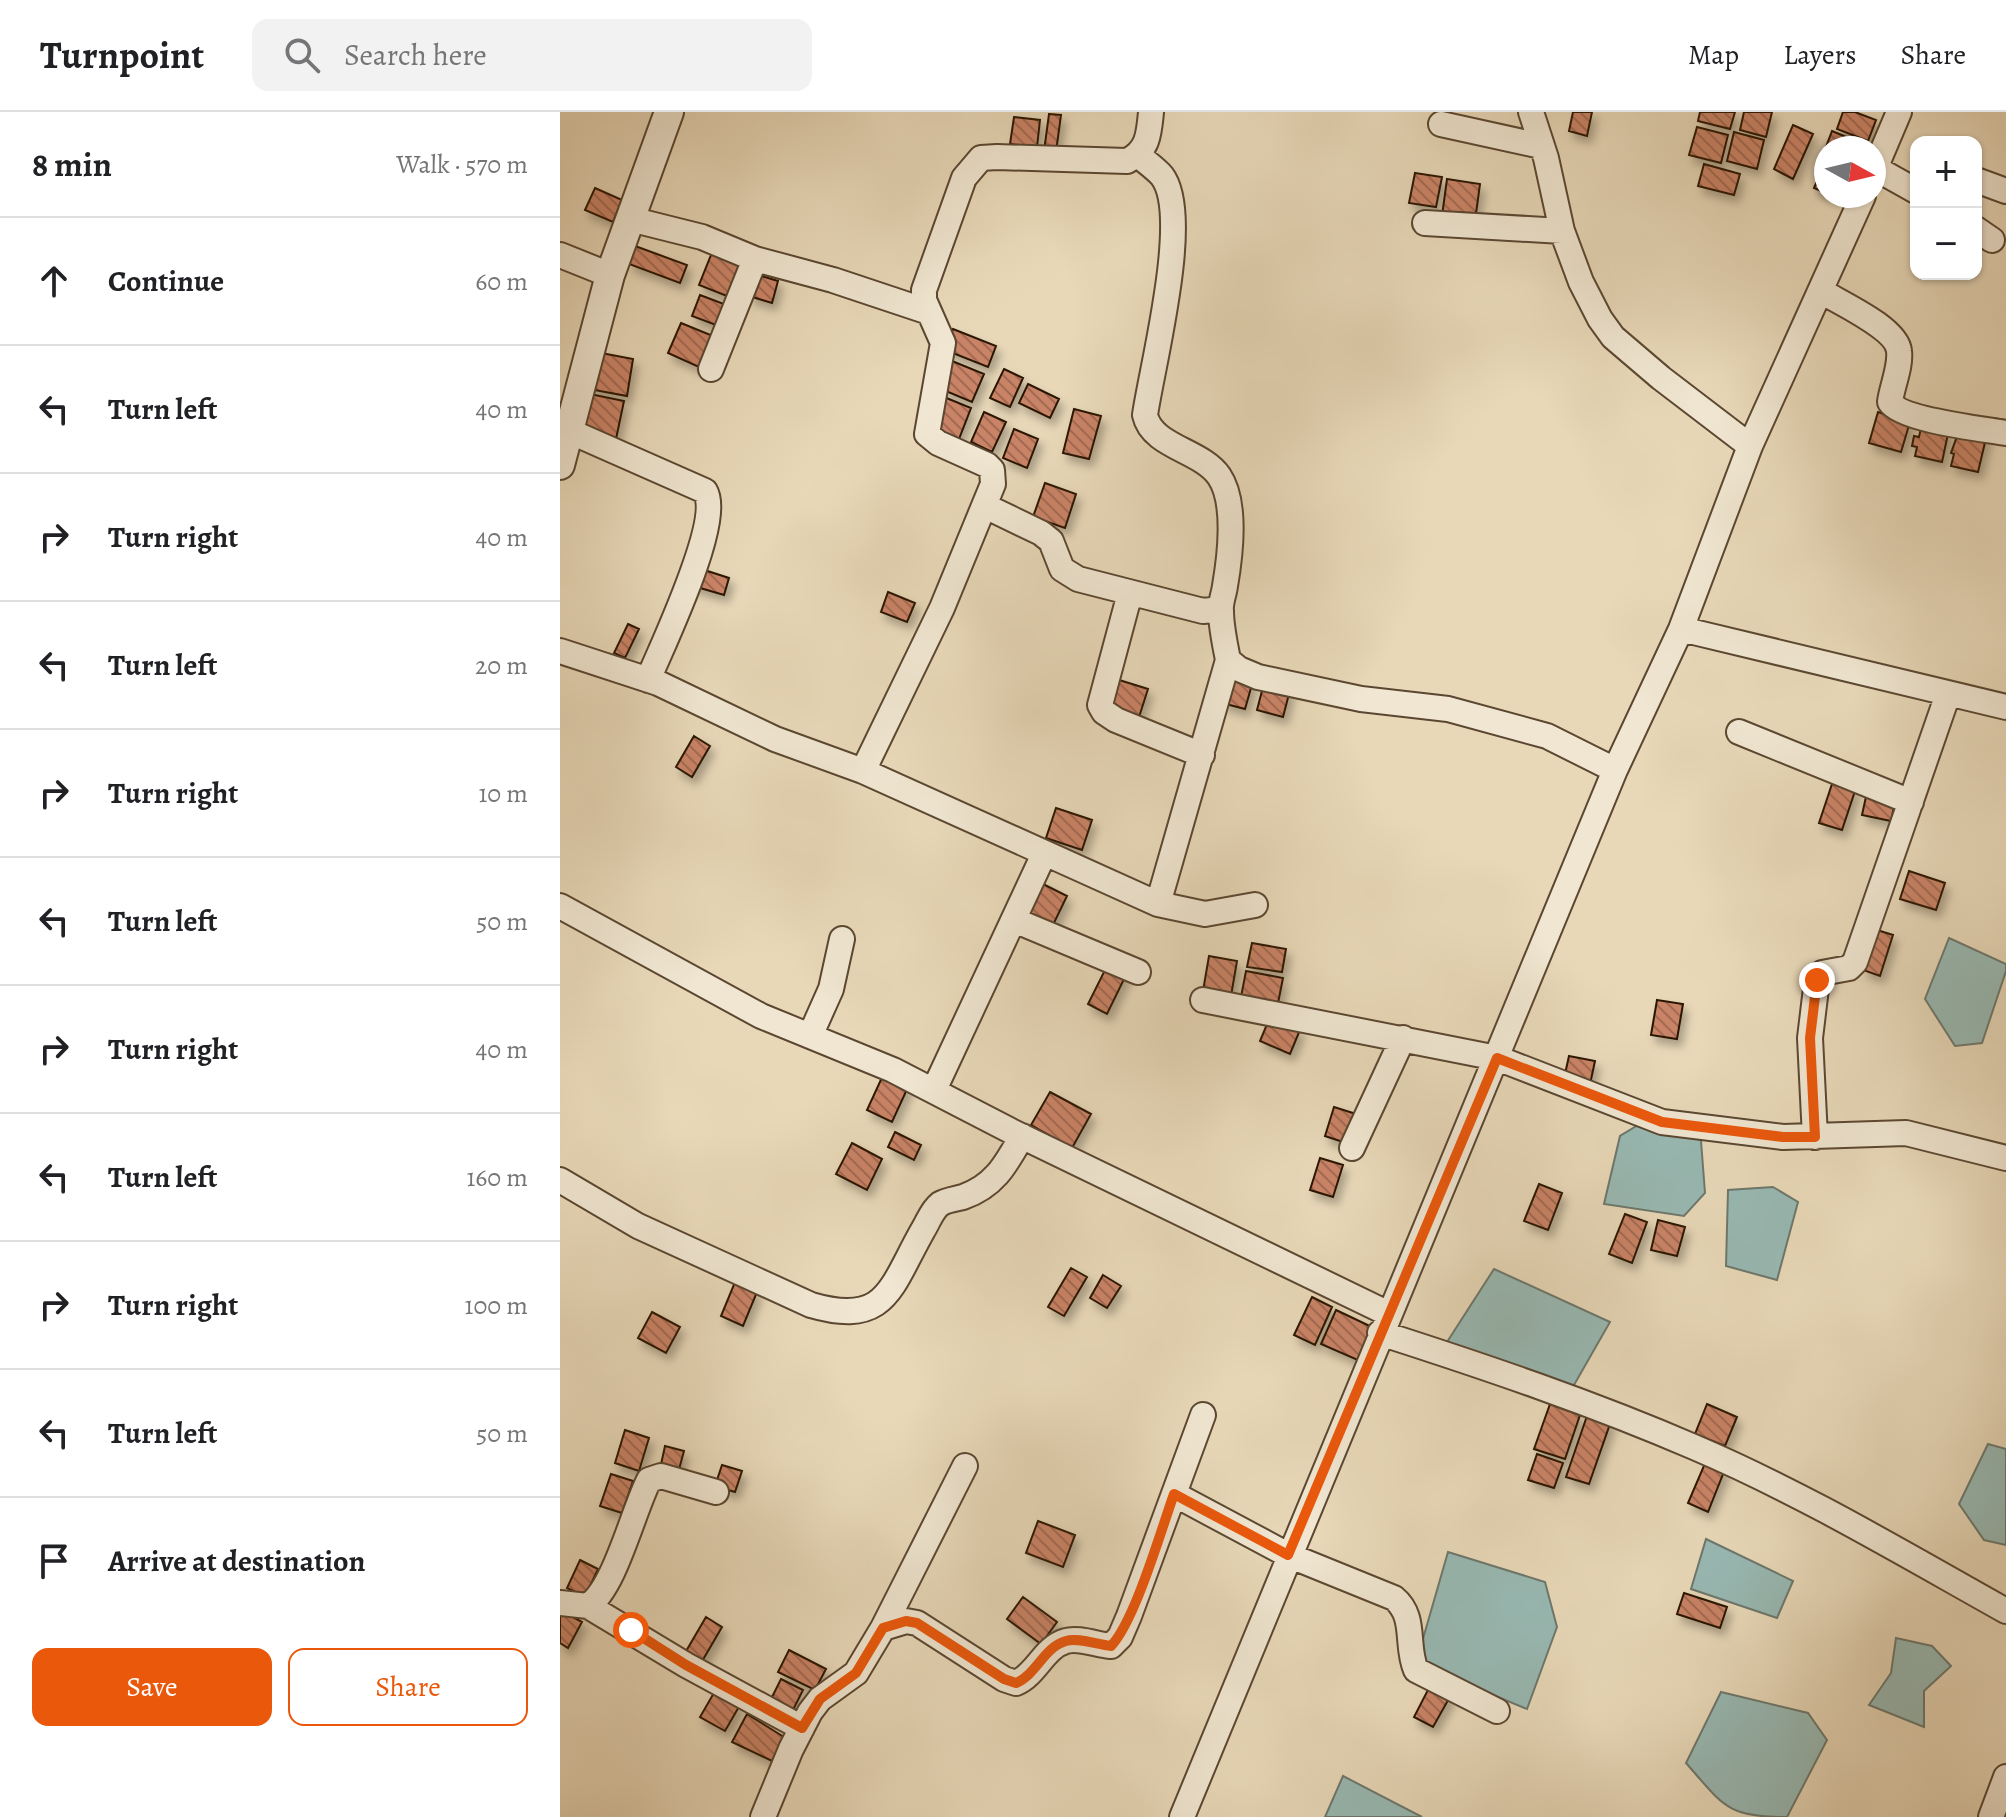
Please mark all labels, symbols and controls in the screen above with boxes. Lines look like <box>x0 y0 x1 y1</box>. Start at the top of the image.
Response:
search box <box>252 19 812 91</box>
text: Turnpoint <box>40 29 204 81</box>
icon: search <box>280 33 324 77</box>
text: Search here <box>344 35 487 75</box>
text: Map <box>1688 36 1739 74</box>
text: Layers <box>1783 36 1856 74</box>
text: Share <box>1900 36 1966 74</box>
north arrow <box>1814 136 1886 208</box>
map controls <box>1910 136 1982 280</box>
button: + <box>1910 136 1982 208</box>
text: 8 min <box>32 141 112 188</box>
text: Walk · 570 m <box>396 147 528 182</box>
button: − <box>1910 208 1982 280</box>
icon: ahead <box>32 259 76 303</box>
text: Continue <box>108 261 224 301</box>
text: 60 m <box>475 264 528 299</box>
icon: left <box>32 387 76 431</box>
text: Turn left <box>108 389 217 429</box>
text: 40 m <box>476 392 528 427</box>
icon: right <box>32 515 76 559</box>
text: Turn right <box>108 517 238 557</box>
text: 40 m <box>476 520 528 555</box>
icon: left <box>32 643 76 687</box>
text: Turn left <box>108 645 217 685</box>
text: 20 m <box>475 648 528 683</box>
icon: right <box>32 771 76 815</box>
text: Turn right <box>108 773 238 813</box>
text: 10 m <box>478 776 528 811</box>
icon: left <box>32 899 76 943</box>
text: Turn left <box>108 901 217 941</box>
text: 50 m <box>476 904 528 939</box>
route end <box>1799 962 1835 998</box>
icon: right <box>32 1027 76 1071</box>
text: Turn right <box>108 1029 238 1069</box>
text: 40 m <box>476 1032 528 1067</box>
icon: left <box>32 1155 76 1199</box>
text: Turn left <box>108 1157 217 1197</box>
text: 160 m <box>466 1160 528 1195</box>
icon: right <box>32 1283 76 1327</box>
text: Turn right <box>108 1285 238 1325</box>
text: 100 m <box>465 1288 528 1323</box>
icon: left <box>32 1411 76 1455</box>
text: Turn left <box>108 1413 217 1453</box>
text: 50 m <box>476 1416 528 1451</box>
icon: arrive <box>32 1539 76 1583</box>
text: Arrive at destination <box>108 1541 365 1581</box>
route start <box>613 1612 649 1648</box>
button: Save <box>32 1648 272 1726</box>
button: Share <box>288 1648 528 1726</box>

